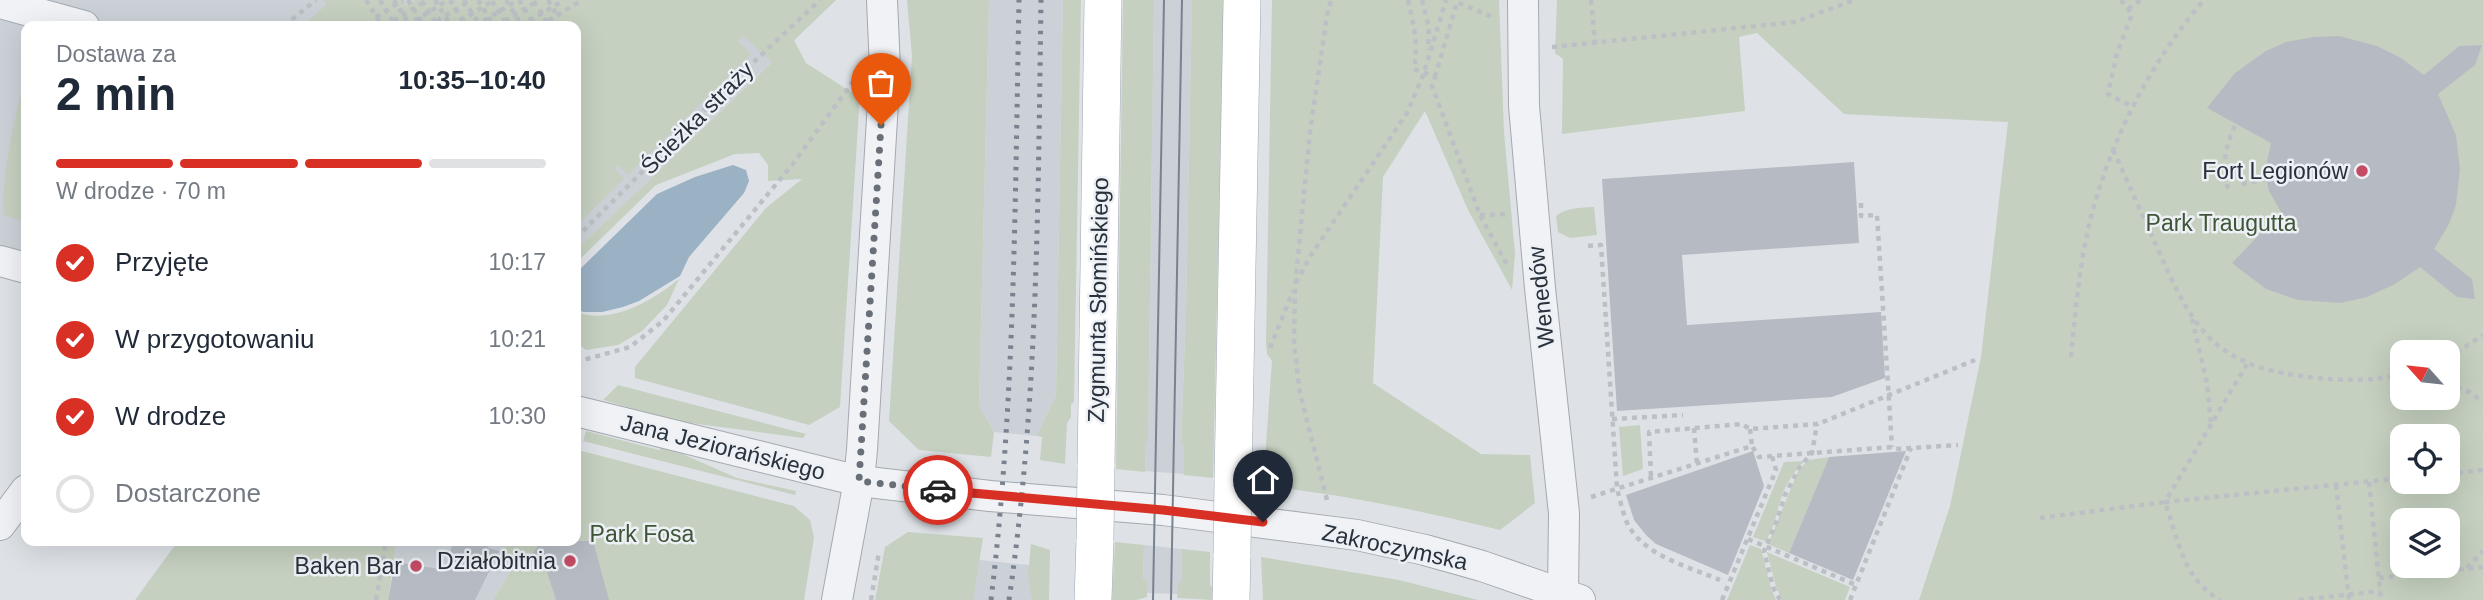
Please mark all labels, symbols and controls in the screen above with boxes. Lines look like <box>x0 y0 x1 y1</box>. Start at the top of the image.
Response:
text: Dostawa za <box>56 41 176 67</box>
pin <box>851 53 911 125</box>
street label: Ścieżka straży <box>635 55 759 180</box>
icon: bag <box>862 64 900 102</box>
text: 10:35–10:40 <box>399 65 546 95</box>
text: 2 min <box>56 68 176 120</box>
place label: Fort Legionów <box>2202 158 2348 184</box>
marker: Fort Legionów <box>2354 163 2370 179</box>
street label: Zygmunta Słomińskiego <box>1083 177 1113 423</box>
text: W drodze · 70 m <box>56 178 226 204</box>
park label: Park Traugutta <box>2146 210 2297 236</box>
icon: check <box>56 244 94 282</box>
street label: Wenedów <box>1523 245 1559 349</box>
text: Przyjęte <box>115 247 209 277</box>
text: 10:17 <box>488 249 546 275</box>
icon: check <box>56 321 94 359</box>
text: W przygotowaniu <box>115 324 314 354</box>
text: 10:21 <box>488 326 546 352</box>
north arrow <box>2390 340 2460 410</box>
map controls <box>2390 340 2460 578</box>
icon: check <box>56 398 94 436</box>
text: W drodze <box>115 401 226 431</box>
text: 10:30 <box>488 403 546 429</box>
street label: Jana Jeziorańskiego <box>618 409 828 485</box>
button: locate <box>2390 424 2460 494</box>
pin <box>1233 450 1293 522</box>
courier <box>903 455 973 525</box>
icon: home <box>1244 461 1282 499</box>
icon: car <box>919 471 957 509</box>
text: Dostarczone <box>115 478 261 508</box>
button: layers <box>2390 508 2460 578</box>
street label: Zakroczymska <box>1320 519 1470 575</box>
park label: Park Fosa <box>590 521 695 547</box>
place label: Działobitnia <box>437 548 556 574</box>
place label: Baken Bar <box>295 553 402 579</box>
marker: Działobitnia <box>562 553 578 569</box>
marker: Baken Bar <box>408 558 424 574</box>

